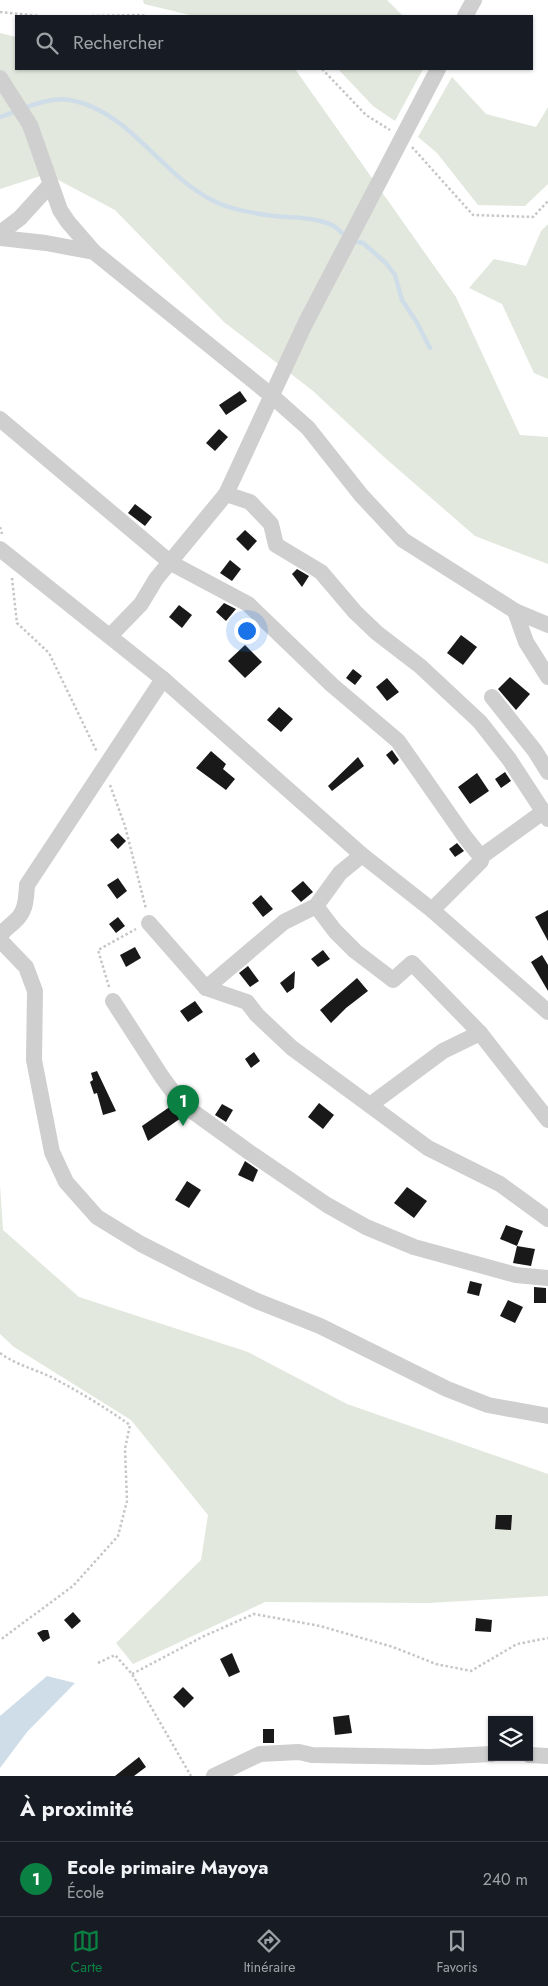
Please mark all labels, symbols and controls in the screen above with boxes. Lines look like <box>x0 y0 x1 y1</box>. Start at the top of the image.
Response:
search box <box>15 15 533 70</box>
icon: search <box>33 29 61 57</box>
text: Rechercher <box>73 29 164 56</box>
your location <box>234 618 260 644</box>
pin: 1 <box>167 1085 199 1126</box>
map controls <box>488 1716 533 1761</box>
button: layers <box>488 1716 533 1761</box>
text: À proximité <box>20 1794 134 1824</box>
text: Ecole primaire Mayoya <box>67 1854 268 1881</box>
text: 1 <box>32 1868 40 1891</box>
text: 240 m <box>483 1868 528 1891</box>
text: École <box>67 1881 104 1904</box>
tab: Carte <box>71 1927 102 1977</box>
tab: Itinéraire <box>243 1927 295 1977</box>
tab: Favoris <box>436 1927 477 1977</box>

